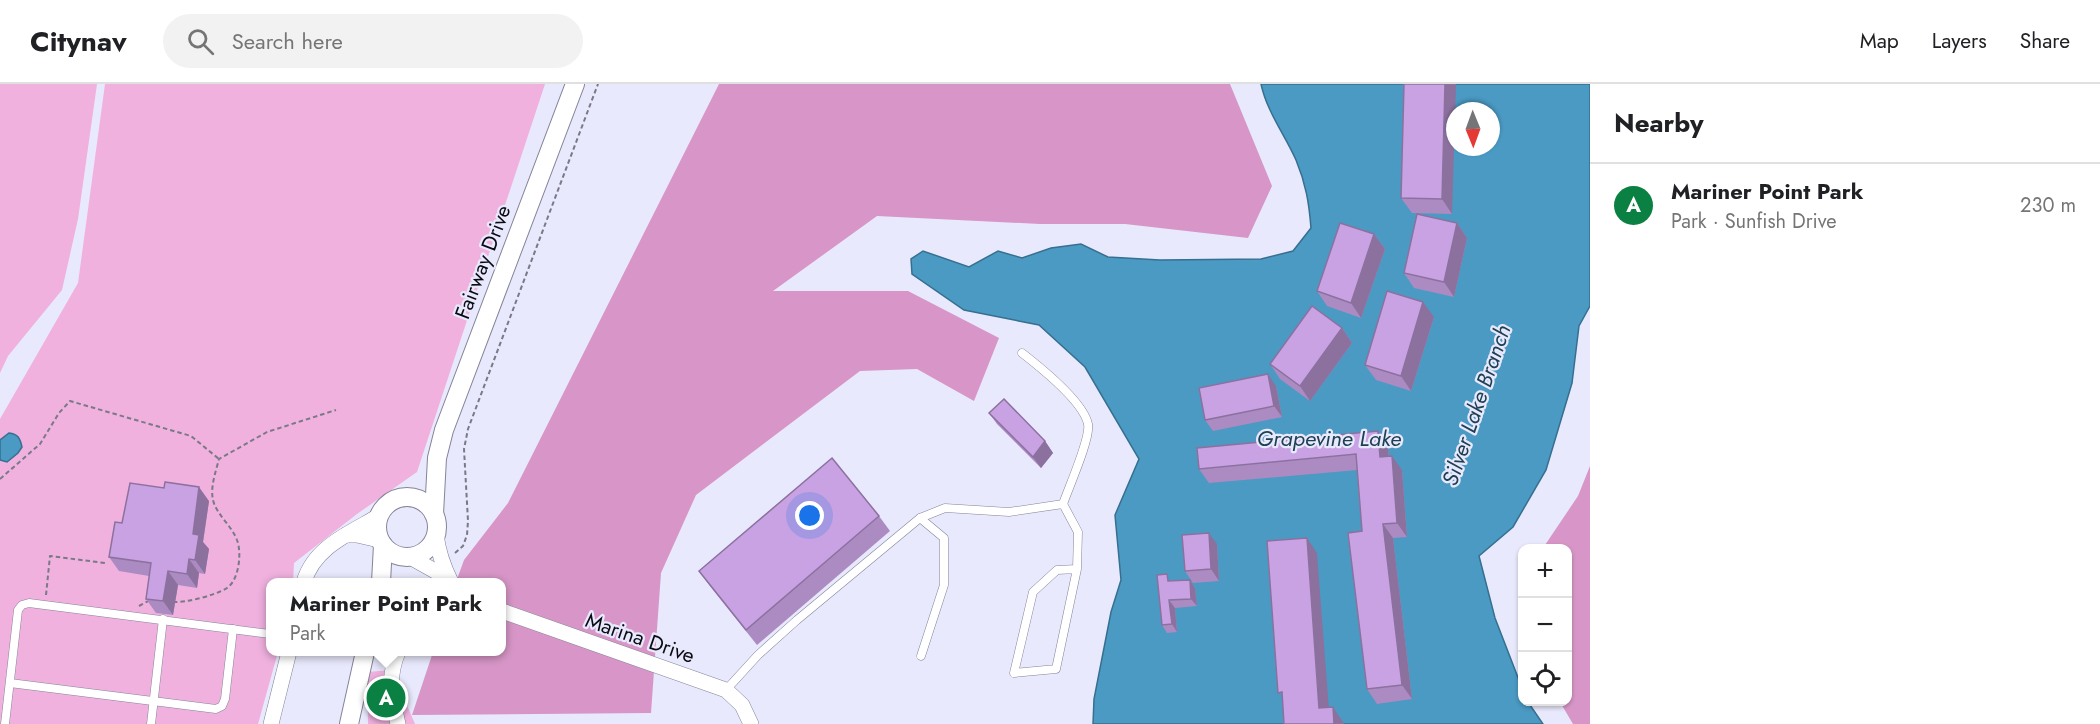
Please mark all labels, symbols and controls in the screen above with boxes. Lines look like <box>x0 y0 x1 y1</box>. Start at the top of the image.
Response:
search box <box>163 14 583 68</box>
text: Citynav <box>30 21 127 62</box>
icon: search <box>184 25 217 58</box>
text: Search here <box>232 25 343 57</box>
text: Map <box>1860 26 1899 56</box>
text: Layers <box>1932 26 1987 56</box>
text: Share <box>2020 26 2070 56</box>
north arrow <box>1446 102 1500 156</box>
text: Nearby <box>1614 104 1703 142</box>
text: Mariner Point Park <box>1671 175 1863 207</box>
text: A <box>1626 191 1641 220</box>
text: 230 m <box>2020 191 2076 220</box>
street label: Fairway Drive <box>448 201 519 323</box>
text: Park · Sunfish Drive <box>1671 207 1837 236</box>
water label: Silver Lake Branch <box>1433 320 1519 490</box>
water label: Grapevine Lake <box>1257 422 1401 454</box>
your location <box>795 501 824 530</box>
map controls <box>1518 544 1572 706</box>
button: + <box>1518 544 1572 598</box>
popup <box>266 578 506 656</box>
text: Mariner Point Park <box>290 587 482 619</box>
button: − <box>1518 598 1572 652</box>
street label: Marina Drive <box>581 605 699 671</box>
text: Park <box>290 619 325 648</box>
button: locate <box>1518 652 1572 706</box>
pin: A <box>366 676 406 720</box>

